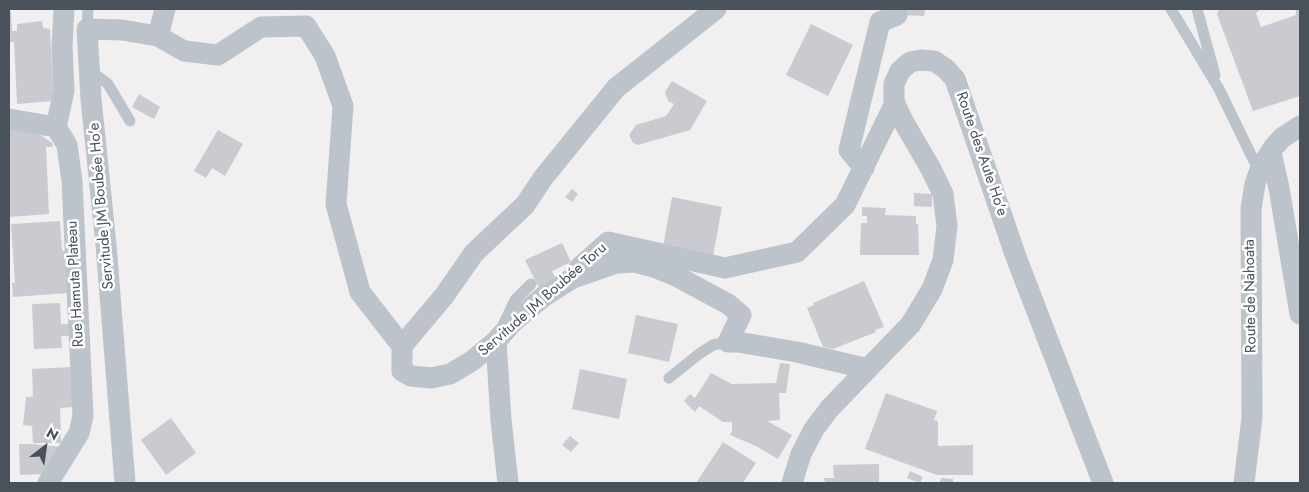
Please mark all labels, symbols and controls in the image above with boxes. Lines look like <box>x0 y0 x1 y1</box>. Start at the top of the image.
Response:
street label: Route des Aute Ho'e <box>951 90 1011 218</box>
street label: Servitude JM Boubée Ho'e <box>86 122 118 290</box>
street label: Rue Hamuta Plateau <box>64 220 88 348</box>
street label: Servitude JM Boubée Toru <box>475 239 611 361</box>
street label: Route de Nahoata <box>1241 239 1261 353</box>
north arrow <box>20 422 70 472</box>
text: N <box>43 423 62 445</box>

